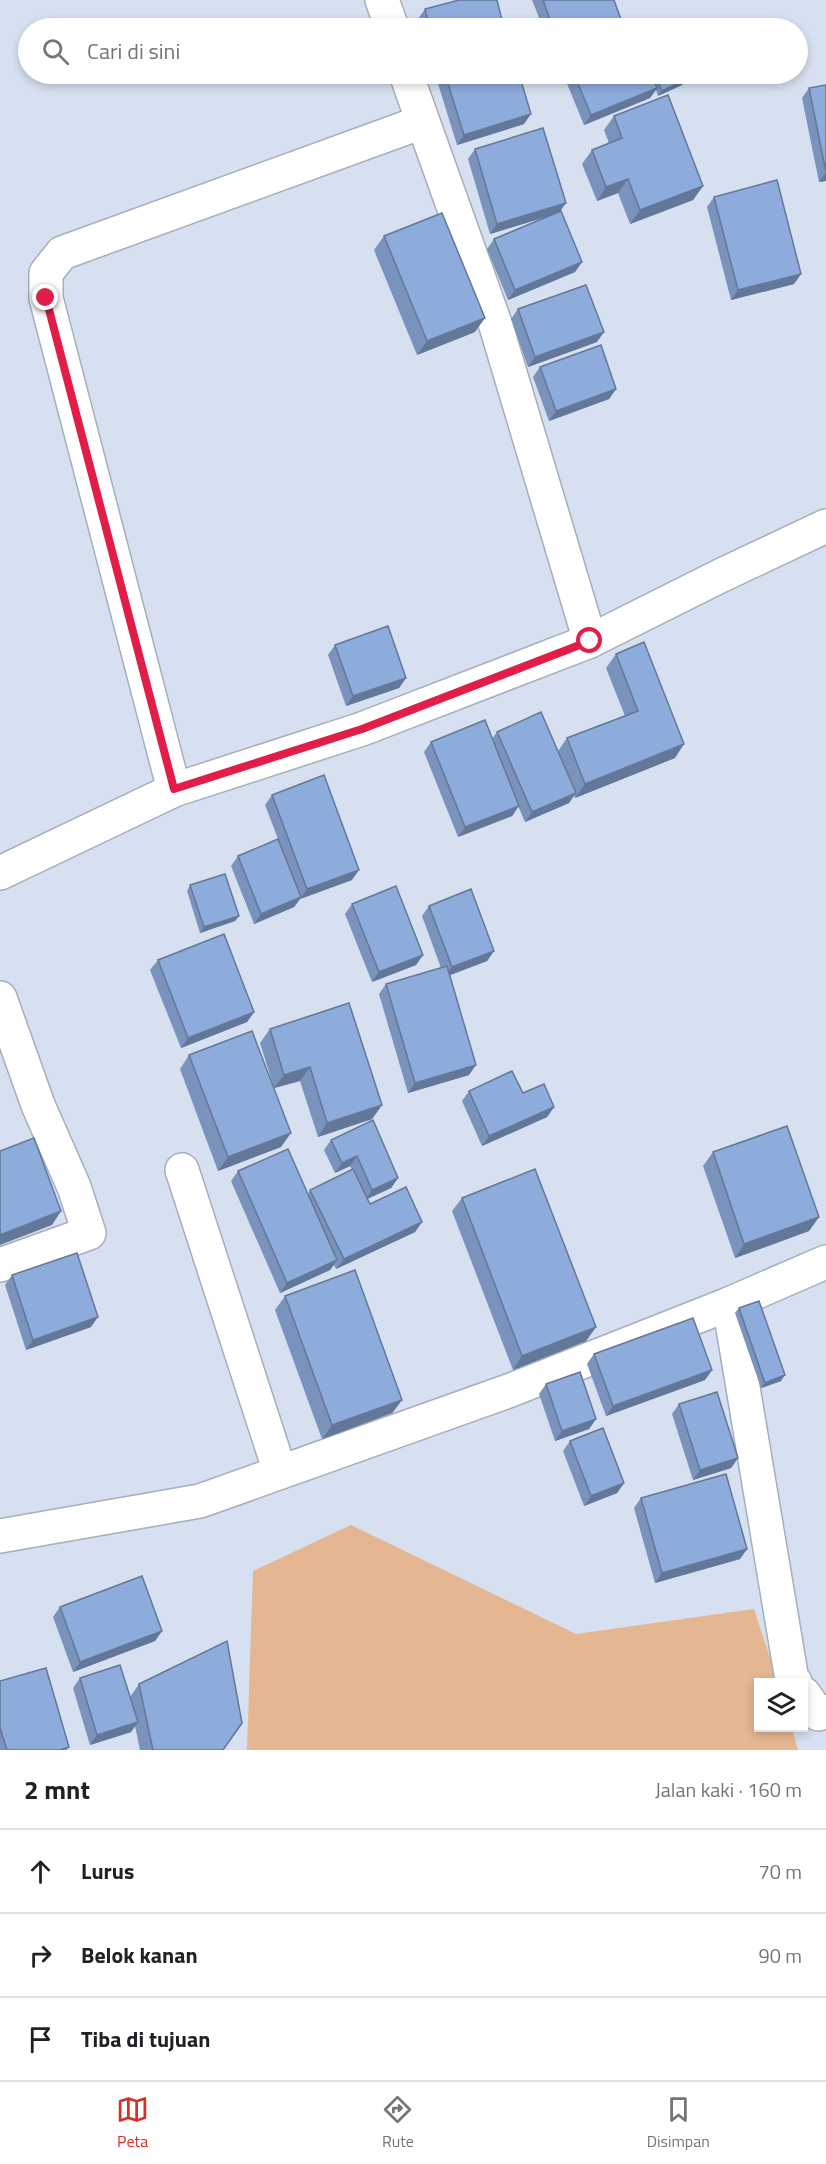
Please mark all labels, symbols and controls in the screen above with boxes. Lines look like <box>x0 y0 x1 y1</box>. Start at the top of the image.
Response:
search box <box>18 18 808 84</box>
text: Cari di sini <box>87 34 180 68</box>
icon: search <box>39 35 72 68</box>
route end <box>32 284 58 310</box>
route start <box>576 627 602 653</box>
map controls <box>754 1678 808 1732</box>
button: layers <box>754 1678 808 1732</box>
text: 2 mnt <box>24 1770 90 1809</box>
text: Jalan kaki · 160 m <box>655 1774 802 1805</box>
text: Lurus <box>81 1854 134 1888</box>
icon: ahead <box>24 1855 57 1888</box>
text: 70 m <box>758 1856 802 1887</box>
text: Belok kanan <box>81 1938 198 1972</box>
icon: right <box>24 1939 57 1972</box>
text: 90 m <box>758 1940 802 1971</box>
text: Tiba di tujuan <box>81 2022 210 2056</box>
icon: arrive <box>24 2023 57 2056</box>
tab: Peta <box>116 2093 149 2153</box>
tab: Rute <box>381 2093 414 2153</box>
tab: Disimpan <box>647 2093 710 2153</box>

